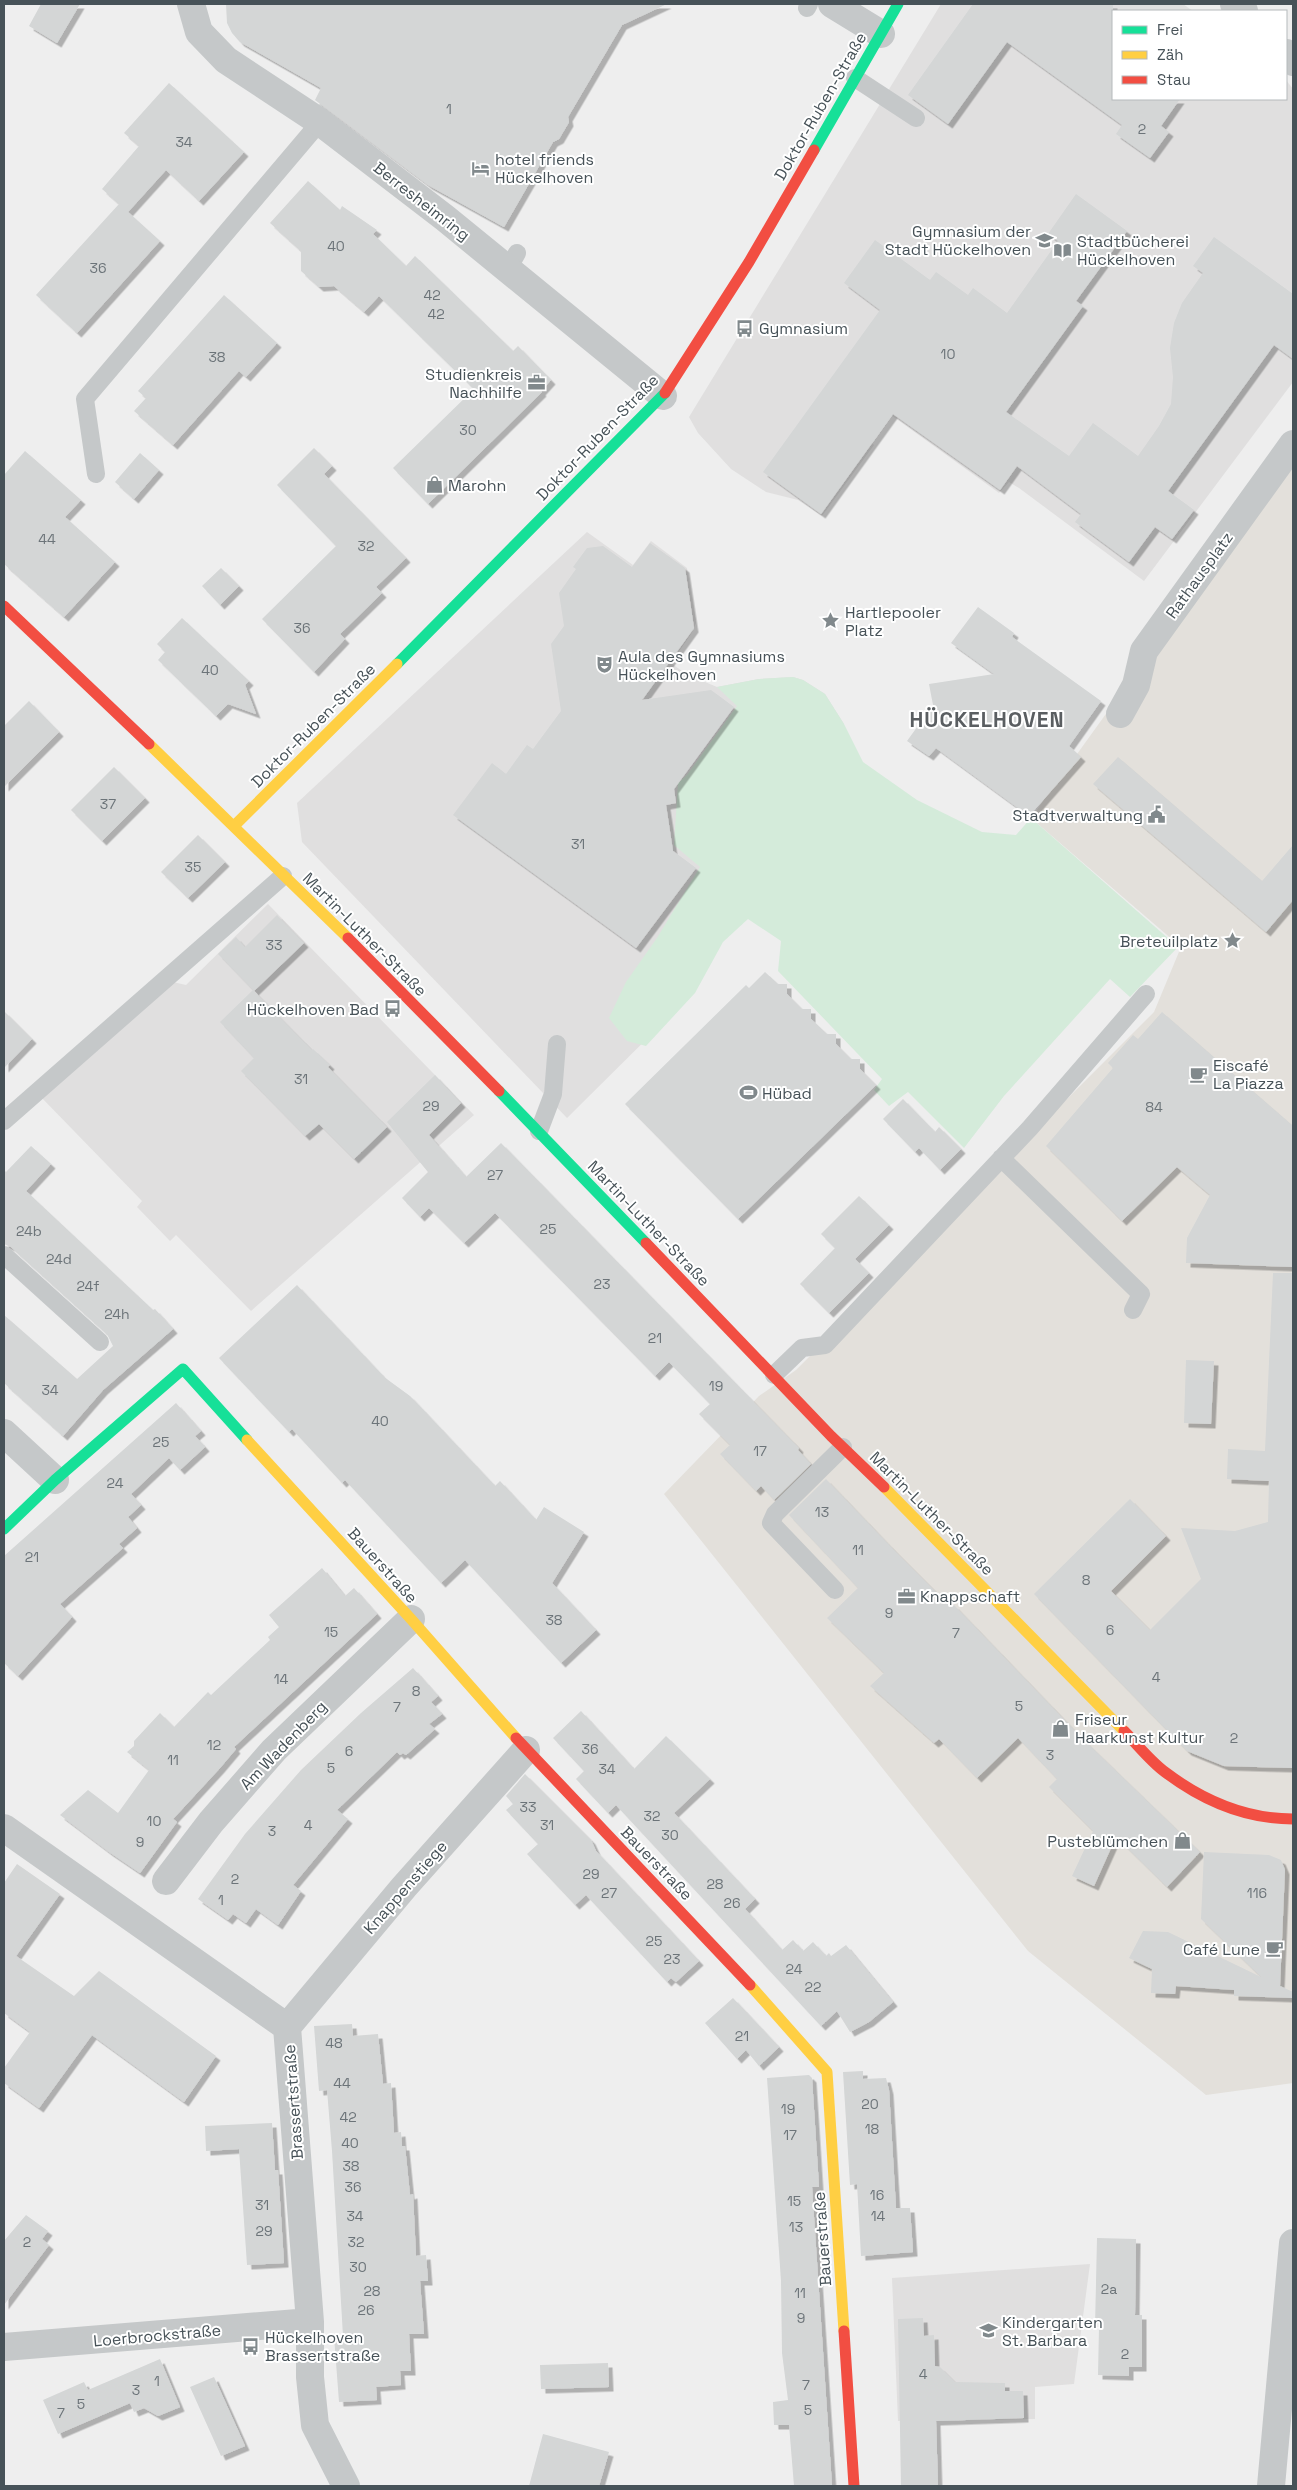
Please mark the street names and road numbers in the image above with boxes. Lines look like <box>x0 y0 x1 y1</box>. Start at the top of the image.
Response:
street label: Doktor-Ruben-Straße <box>769 28 871 184</box>
street label: Berresheimring <box>369 157 474 246</box>
street label: Doktor-Ruben-Straße <box>532 370 663 505</box>
street label: Rathausplatz <box>1161 528 1238 623</box>
street label: Doktor-Ruben-Straße <box>247 659 380 792</box>
street label: Martin-Luther-Straße <box>298 868 431 1001</box>
street label: Martin-Luther-Straße <box>583 1156 714 1291</box>
street label: Martin-Luther-Straße <box>865 1447 998 1580</box>
street label: Bauerstraße <box>343 1523 422 1608</box>
street label: Am Wadenberg <box>236 1696 331 1794</box>
street label: Bauerstraße <box>616 1822 697 1905</box>
street label: Knappenstiege <box>359 1836 452 1939</box>
street label: Brassertstraße <box>279 2044 308 2160</box>
street label: Bauerstraße <box>809 2191 836 2287</box>
street label: Loerbrockstraße <box>92 2319 222 2352</box>

